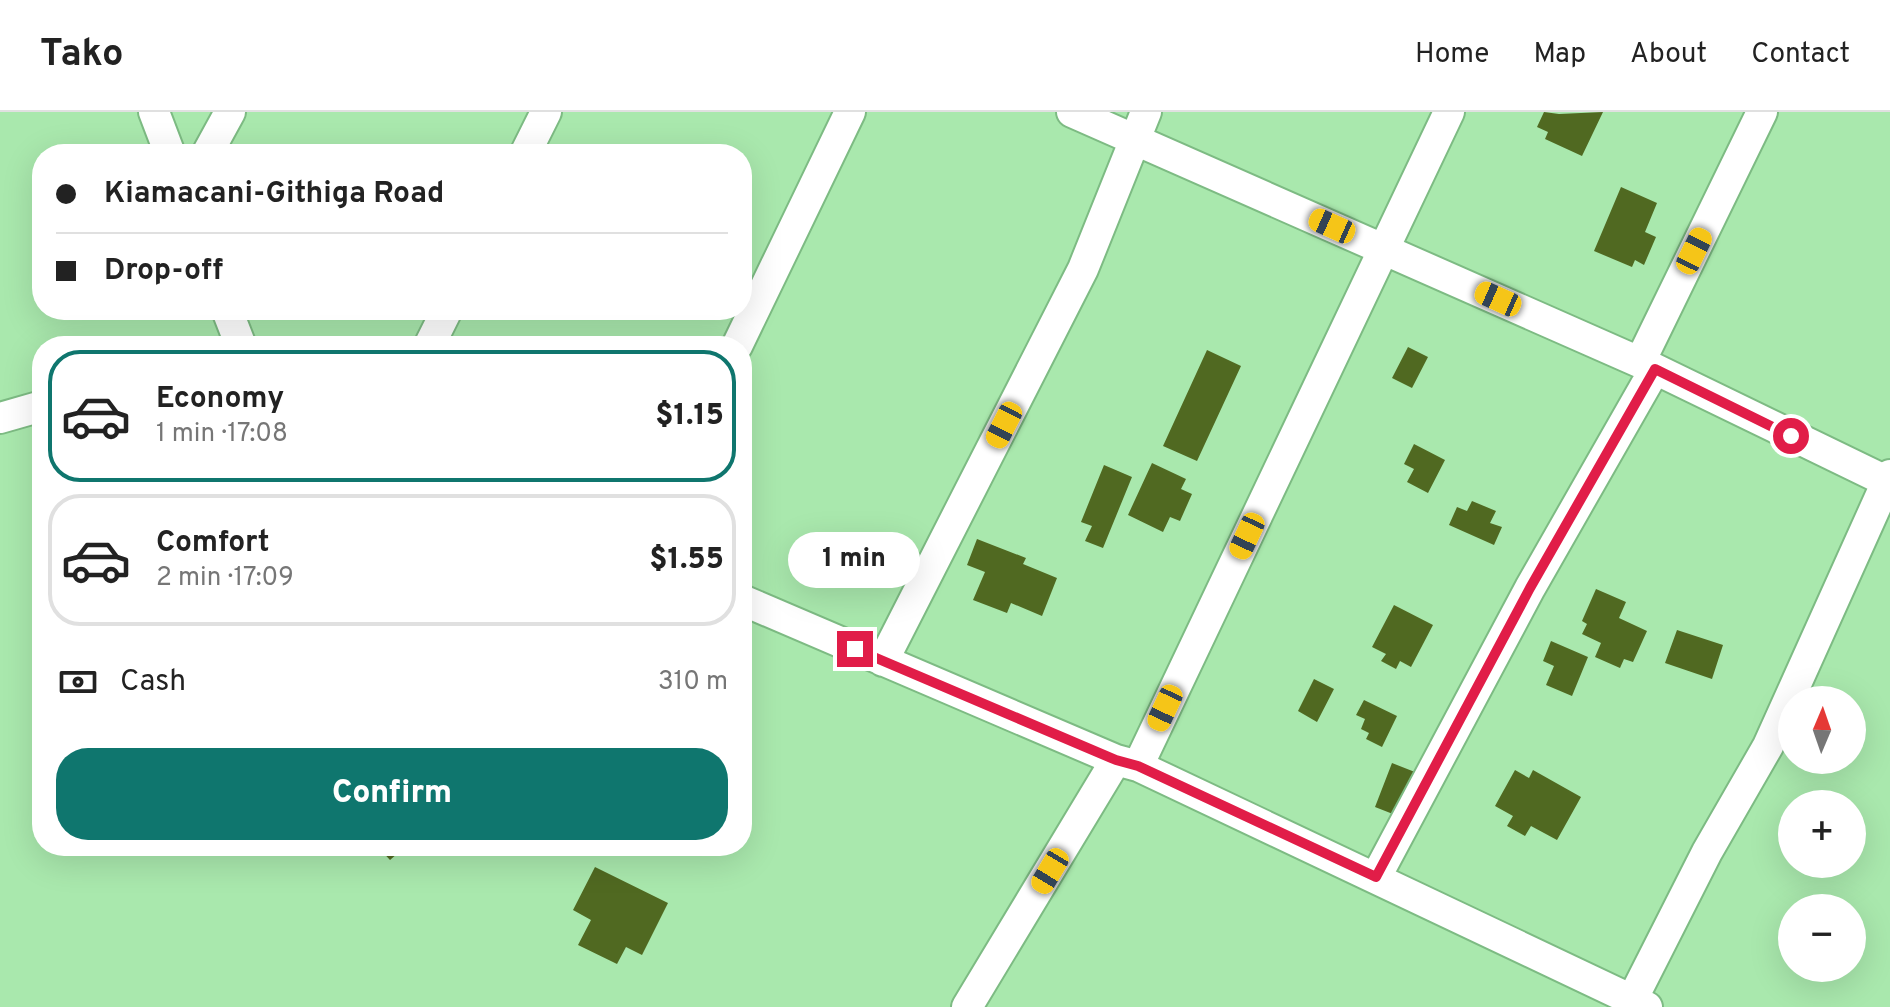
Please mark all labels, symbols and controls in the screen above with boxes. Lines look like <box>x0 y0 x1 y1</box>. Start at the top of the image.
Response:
text: Tako <box>40 31 123 80</box>
text: Home <box>1415 37 1489 73</box>
text: Map <box>1533 37 1586 73</box>
text: About <box>1630 37 1707 73</box>
text: Contact <box>1751 37 1850 73</box>
text: Kiamacani-Githiga Road <box>104 176 444 213</box>
car <box>1305 205 1359 247</box>
car <box>1673 224 1715 278</box>
text: Drop-off <box>104 253 223 290</box>
car <box>1471 278 1525 320</box>
icon: car <box>60 380 132 452</box>
text: Economy <box>156 381 284 418</box>
text: $1.15 <box>655 398 724 435</box>
car <box>982 398 1026 452</box>
text: 1 min · 17:08 <box>156 418 288 451</box>
route start <box>1773 418 1809 454</box>
car <box>1226 509 1268 563</box>
icon: car <box>60 524 132 596</box>
text: Comfort <box>156 525 269 562</box>
callout: 1 min <box>789 533 921 589</box>
text: $1.55 <box>649 542 724 579</box>
text: 1 min <box>822 543 886 576</box>
text: 2 min · 17:09 <box>156 562 294 595</box>
route end <box>837 631 873 667</box>
icon: cash <box>56 660 100 704</box>
text: Cash <box>120 664 186 701</box>
text: 310 m <box>658 666 728 699</box>
car <box>1144 681 1186 735</box>
north arrow <box>1778 686 1866 774</box>
map controls <box>1778 686 1866 982</box>
button: Confirm <box>56 748 728 840</box>
button: + <box>1778 790 1866 878</box>
car <box>1027 844 1073 898</box>
button: − <box>1778 894 1866 982</box>

